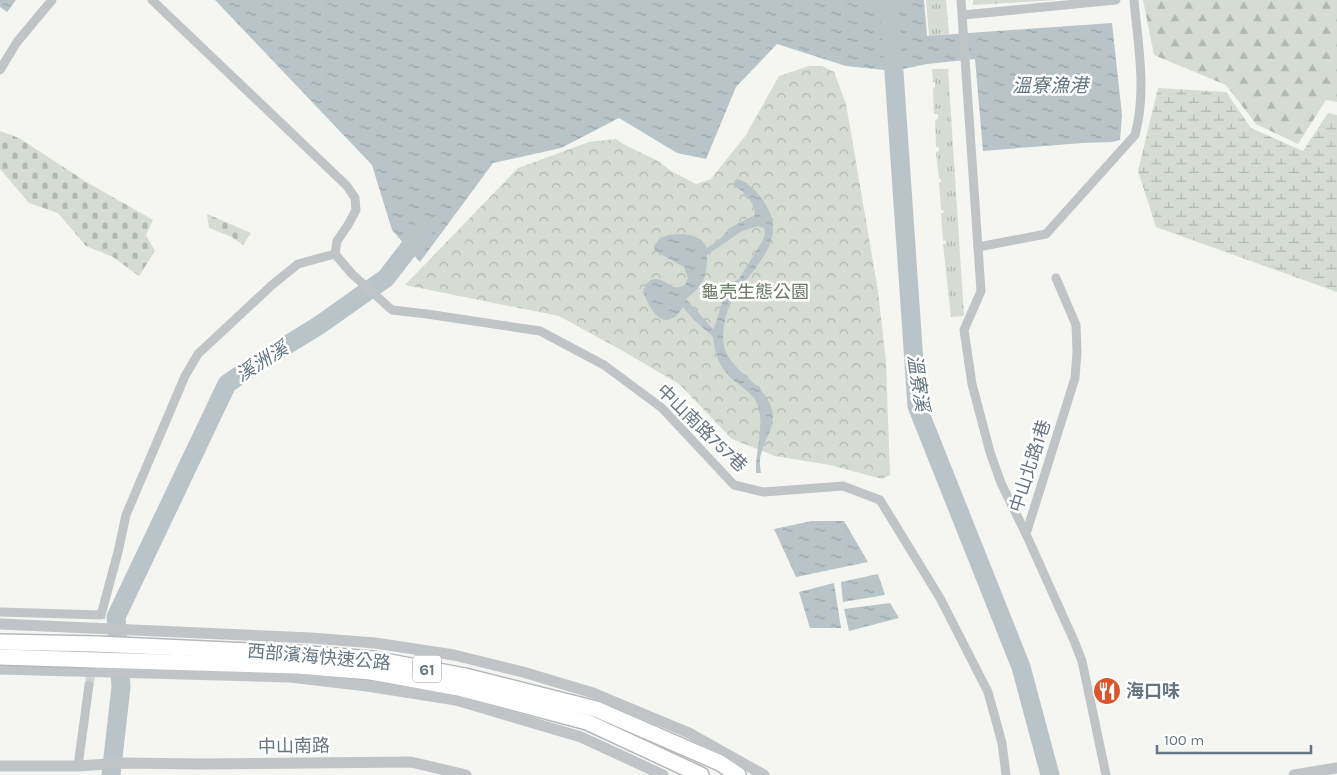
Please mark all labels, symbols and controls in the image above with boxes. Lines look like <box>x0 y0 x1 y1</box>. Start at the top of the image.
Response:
water label: 溫寮漁港 <box>1012 75 1091 97</box>
park label: 龜壳生態公園 <box>701 281 809 303</box>
water label: 溪洲溪 <box>232 336 295 386</box>
water label: 溫寮溪 <box>903 353 933 416</box>
street label: 中山南路757巷 <box>652 379 752 477</box>
street label: 中山北路1巷 <box>1005 417 1055 515</box>
street label: 西部濱海快速公路 <box>246 640 392 674</box>
road number: 61 <box>413 656 441 682</box>
restaurant icon: 海口味 <box>1092 676 1122 706</box>
place label: 海口味 <box>1126 680 1180 702</box>
scale bar <box>1157 722 1311 754</box>
text: 100 m <box>1164 731 1204 749</box>
street label: 中山南路 <box>258 734 330 758</box>

